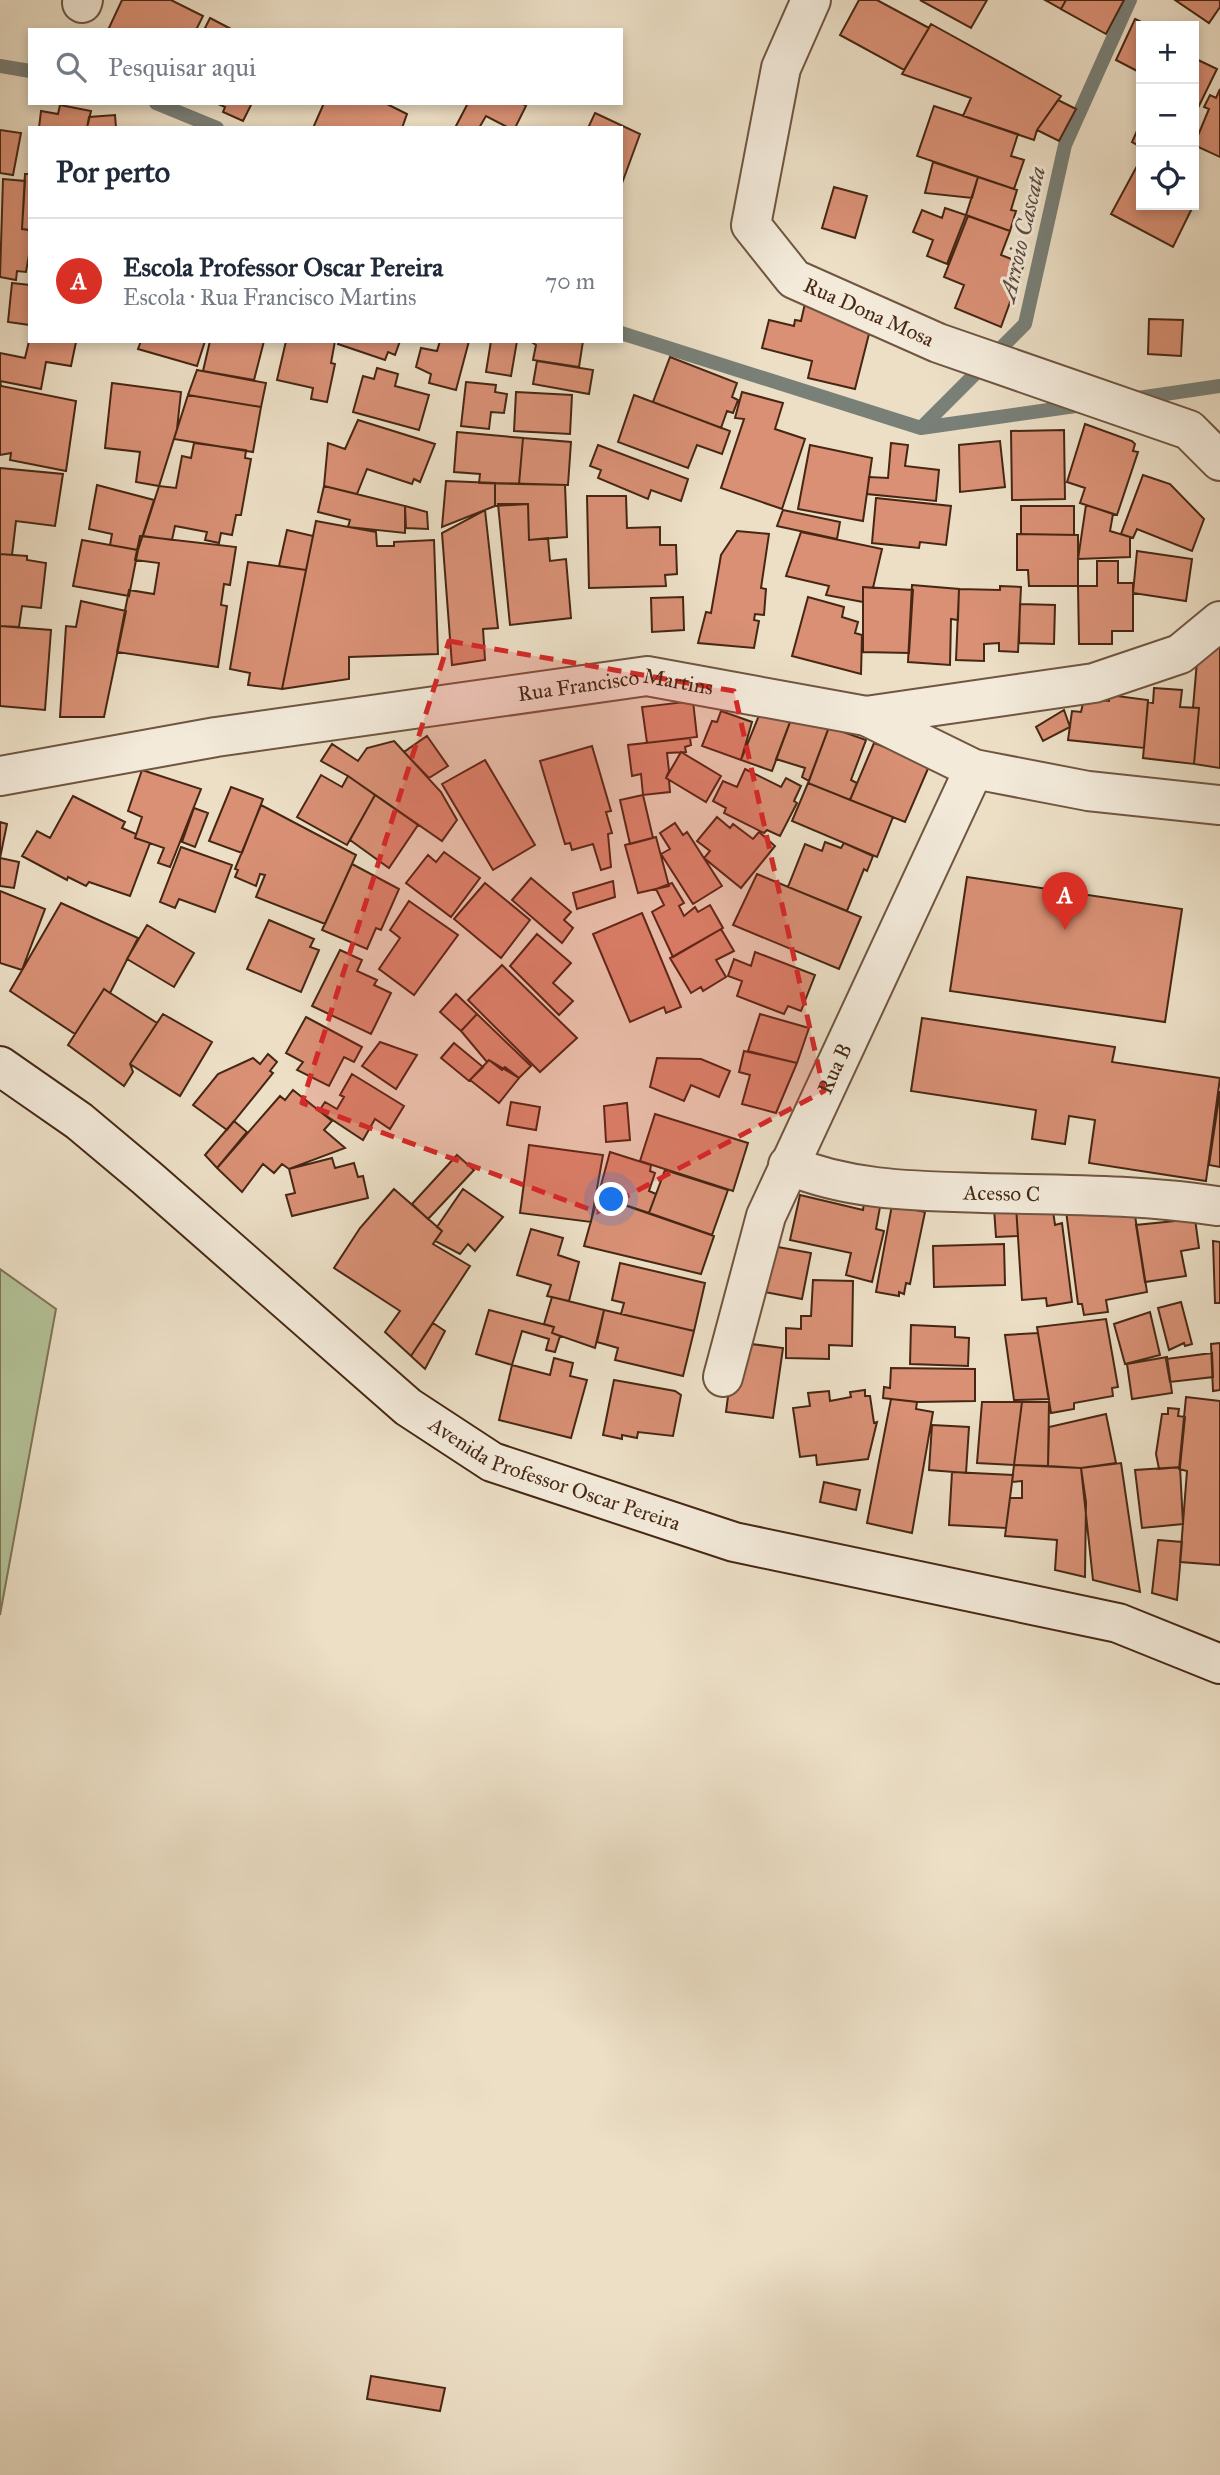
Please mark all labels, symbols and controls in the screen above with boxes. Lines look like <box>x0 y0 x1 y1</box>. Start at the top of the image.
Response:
map controls <box>1136 21 1199 210</box>
button: + <box>1136 21 1199 84</box>
search box <box>28 28 623 105</box>
icon: search <box>52 48 90 86</box>
text: Pesquisar aqui <box>108 51 256 83</box>
button: − <box>1136 84 1199 147</box>
button: locate <box>1136 147 1199 210</box>
text: Por perto <box>56 154 170 190</box>
water label: Arroio Cascata <box>992 164 1051 306</box>
text: Escola Professor Oscar Pereira <box>123 251 443 283</box>
text: A <box>71 267 87 295</box>
text: 70 m <box>545 267 595 295</box>
street label: Rua Dona Mosa <box>800 272 938 353</box>
text: Escola · Rua Francisco Martins <box>123 283 416 311</box>
street label: Rua Francisco Martins <box>516 663 715 707</box>
pin: A <box>1042 872 1088 930</box>
street label: Rua B <box>812 1039 857 1098</box>
street label: Acesso C <box>962 1179 1040 1207</box>
your location <box>594 1182 628 1216</box>
street label: Avenida Professor Oscar Pereira <box>423 1411 684 1536</box>

